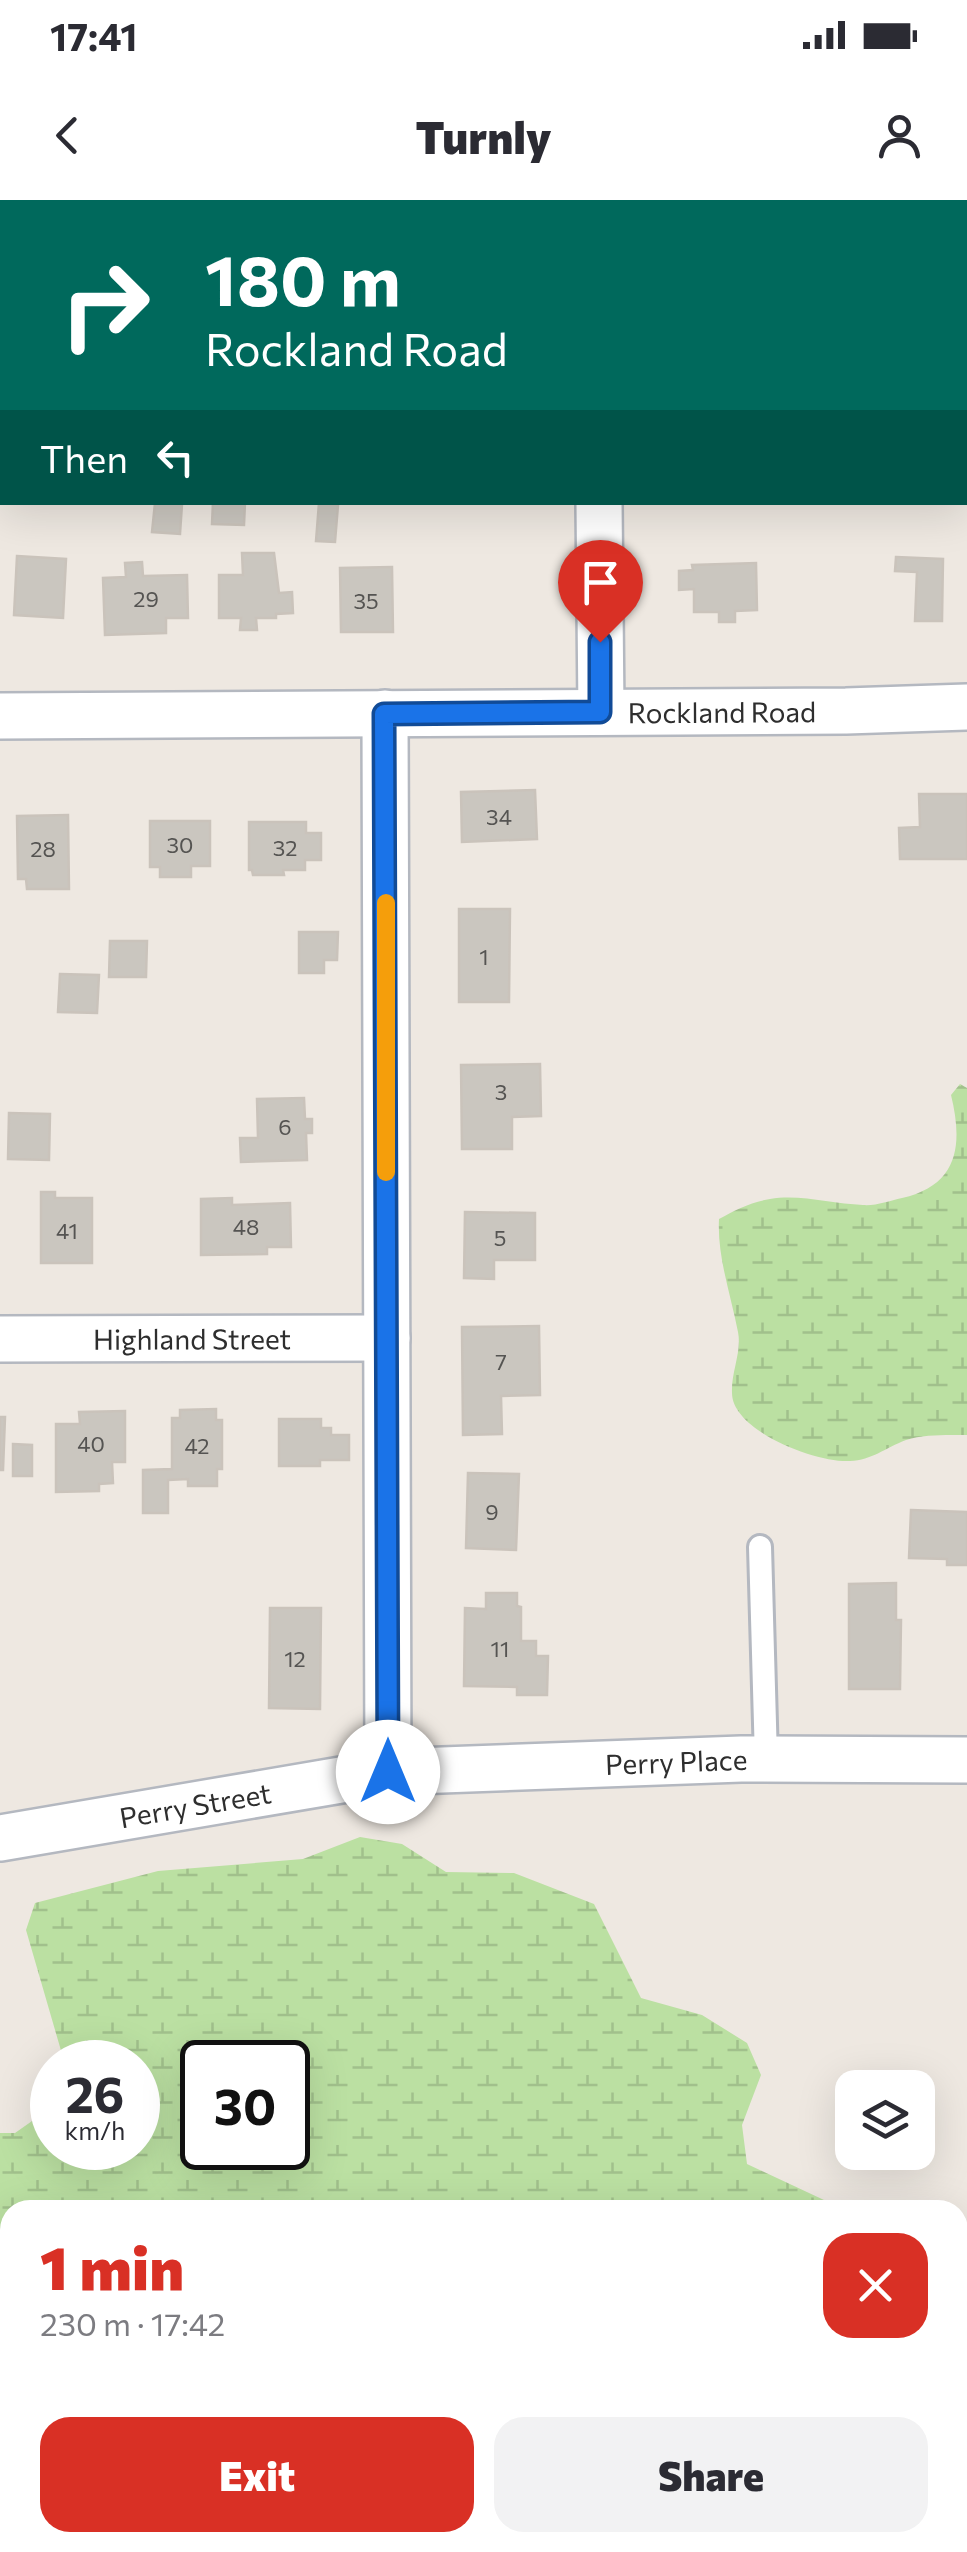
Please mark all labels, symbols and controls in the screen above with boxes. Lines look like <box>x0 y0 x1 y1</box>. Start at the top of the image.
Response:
text: 17:41 <box>50 12 138 59</box>
icon: back <box>40 108 95 163</box>
text: Turnly <box>415 108 552 163</box>
icon: person <box>872 108 927 163</box>
text: 180 m <box>205 235 401 320</box>
icon: right <box>40 240 170 370</box>
text: Rockland Road <box>205 320 508 375</box>
icon: left <box>148 430 203 485</box>
text: Then <box>40 434 128 481</box>
pin <box>558 540 643 643</box>
icon: arrive <box>573 555 628 610</box>
house number: 29 <box>133 585 159 612</box>
house number: 35 <box>353 587 379 614</box>
street label: Rockland Road <box>628 694 816 729</box>
house number: 34 <box>486 803 512 830</box>
house number: 30 <box>167 831 193 858</box>
house number: 32 <box>273 834 297 861</box>
house number: 28 <box>30 835 56 862</box>
house number: 1 <box>479 943 489 970</box>
house number: 3 <box>495 1078 507 1105</box>
house number: 6 <box>278 1113 292 1140</box>
house number: 48 <box>233 1213 259 1240</box>
house number: 41 <box>56 1217 78 1244</box>
house number: 5 <box>494 1224 506 1251</box>
street label: Highland Street <box>93 1321 291 1356</box>
house number: 7 <box>495 1348 507 1375</box>
house number: 40 <box>77 1430 105 1457</box>
house number: 42 <box>184 1432 210 1459</box>
house number: 9 <box>485 1498 499 1525</box>
house number: 11 <box>491 1635 509 1662</box>
house number: 12 <box>284 1645 306 1672</box>
position arrow <box>336 1720 440 1824</box>
street label: Perry Place <box>605 1742 748 1781</box>
street label: Perry Street <box>117 1775 274 1834</box>
speed limit sign: 30 <box>180 2040 310 2170</box>
text: 26 <box>65 2062 124 2123</box>
map controls <box>835 2070 935 2170</box>
button: layers <box>835 2070 935 2170</box>
text: km/h <box>65 2115 125 2145</box>
text: 1 min <box>40 2229 184 2302</box>
button: close <box>823 2233 928 2338</box>
text: 230 m · 17:42 <box>40 2303 225 2343</box>
button: Exit <box>40 2417 474 2532</box>
button: Share <box>494 2417 928 2532</box>

